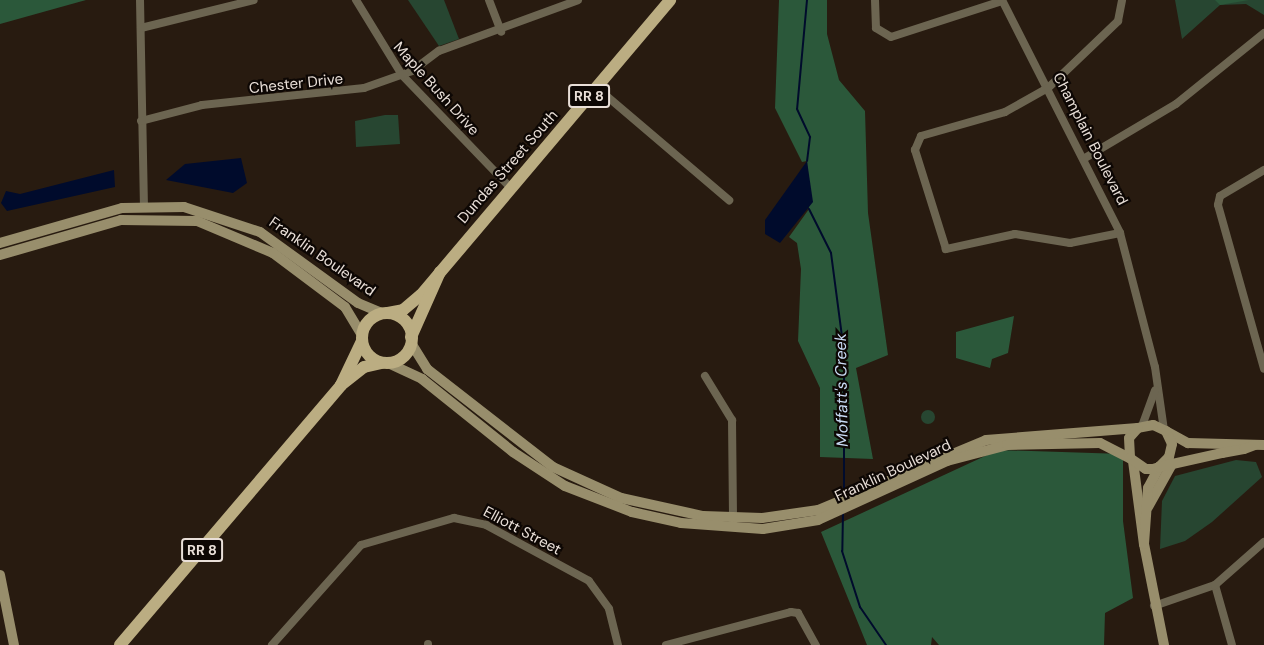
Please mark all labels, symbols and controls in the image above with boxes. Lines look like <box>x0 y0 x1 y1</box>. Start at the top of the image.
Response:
street label: Maple Bush Drive <box>389 39 483 139</box>
street label: Chester Drive <box>248 70 344 98</box>
street label: Champlain Boulevard <box>1049 70 1131 208</box>
road number: RR 8 <box>568 85 610 107</box>
street label: Dundas Street South <box>454 107 562 227</box>
street label: Franklin Boulevard <box>265 214 379 300</box>
water label: Moffatt's Creek <box>831 333 853 447</box>
street label: Franklin Boulevard <box>832 436 954 506</box>
street label: Elliott Street <box>480 503 564 559</box>
road number: RR 8 <box>181 539 223 561</box>

